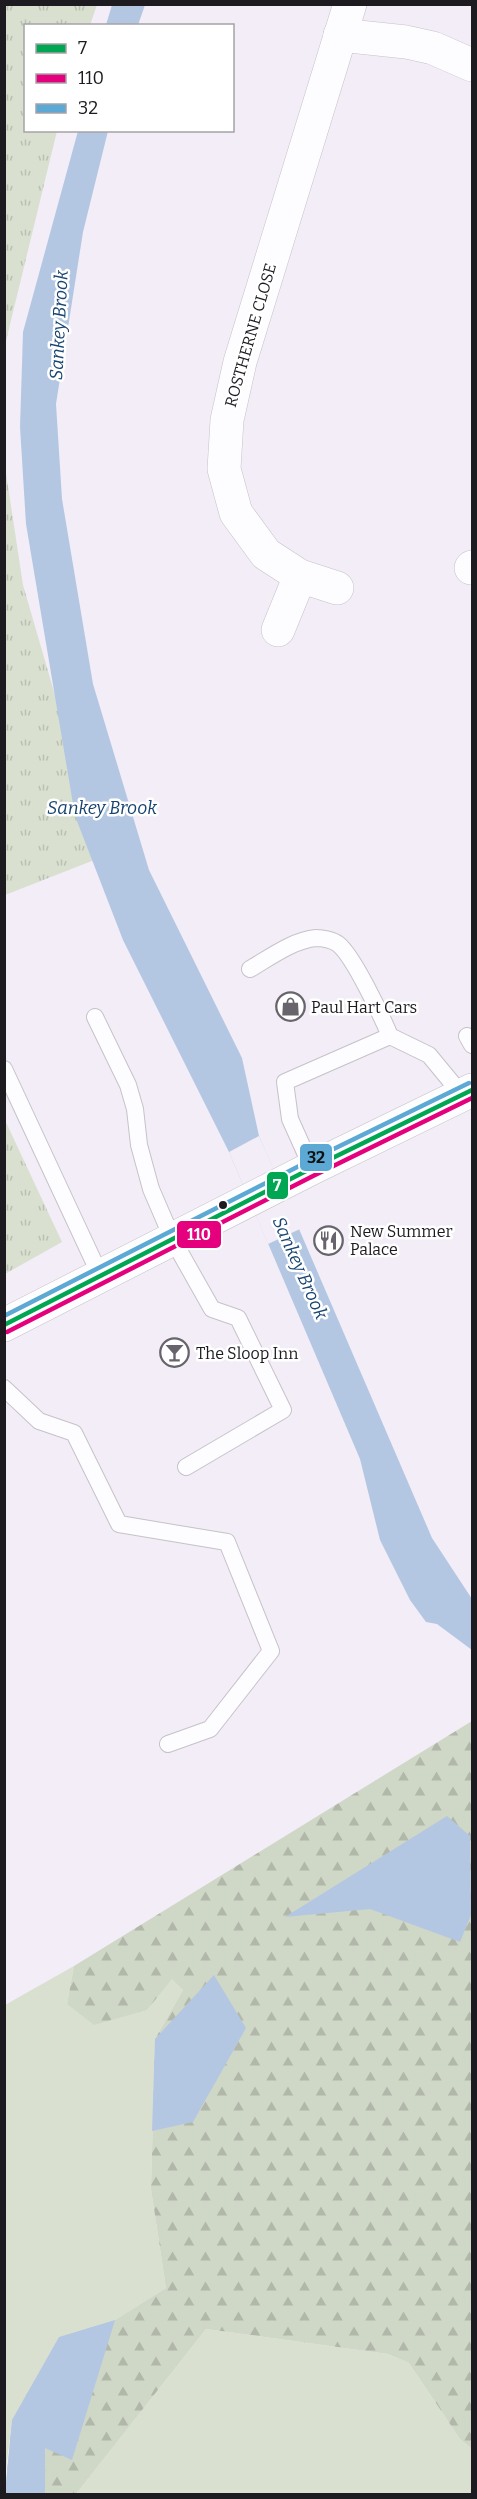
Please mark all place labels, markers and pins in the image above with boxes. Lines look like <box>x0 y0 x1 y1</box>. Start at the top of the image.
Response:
shop icon: Paul Hart Cars <box>274 991 306 1023</box>
place label: Paul Hart Cars <box>311 998 417 1017</box>
unlabelled marker <box>217 1199 229 1211</box>
place label: New Summer Palace <box>350 1222 452 1259</box>
restaurant icon: New Summer Palace <box>313 1224 345 1256</box>
bar icon: The Sloop Inn <box>159 1337 191 1369</box>
place label: The Sloop Inn <box>196 1344 298 1363</box>

